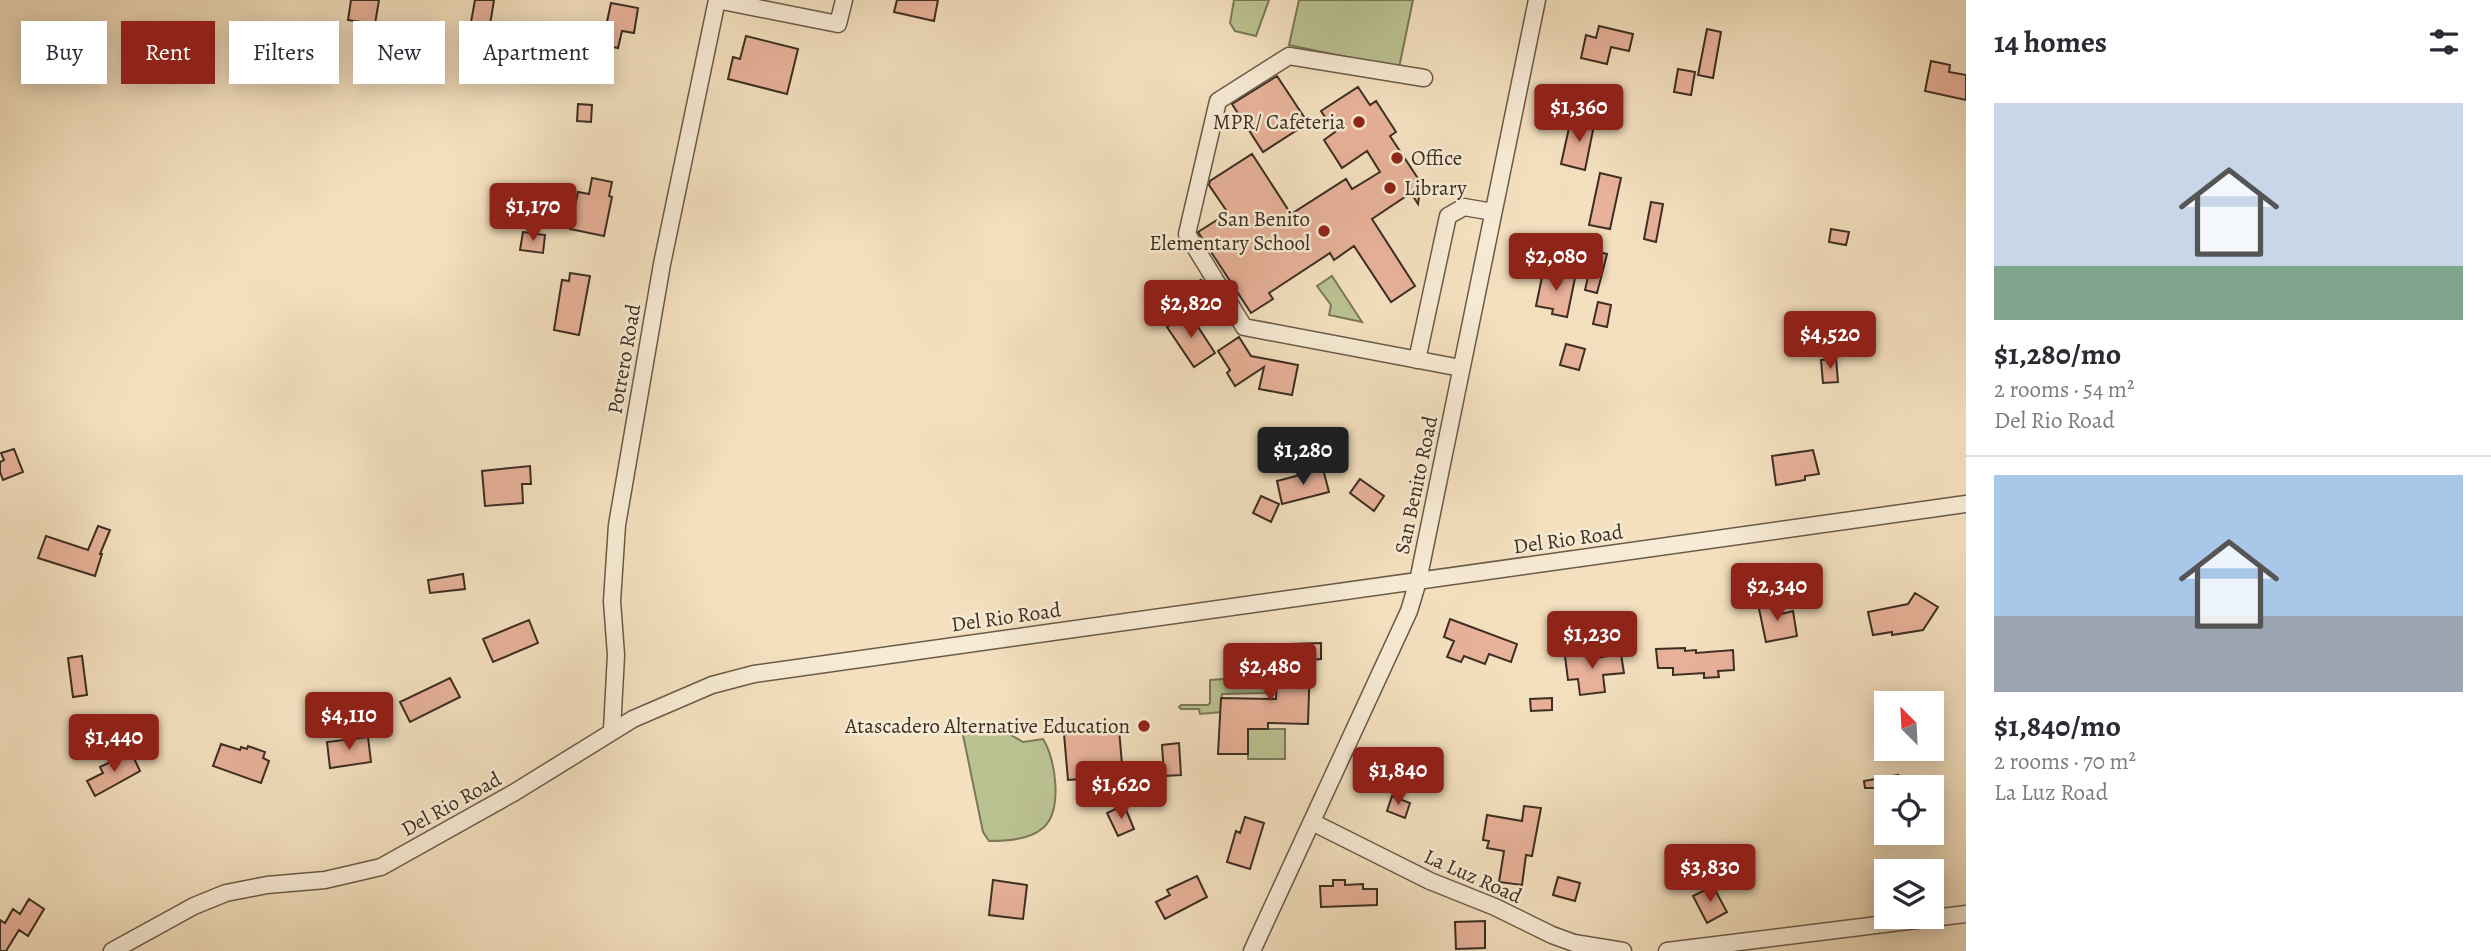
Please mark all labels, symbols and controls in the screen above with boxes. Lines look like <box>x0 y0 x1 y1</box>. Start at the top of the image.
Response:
chip: Buy <box>21 21 107 84</box>
chip: Rent <box>121 21 215 84</box>
chip: Filters <box>229 21 339 84</box>
chip: New <box>353 21 445 84</box>
chip: Apartment <box>459 21 614 84</box>
text: 14 homes <box>1994 22 2107 62</box>
icon: filters <box>2425 23 2463 61</box>
pin: $1,360 <box>1522 85 1636 144</box>
text: $1,360 <box>1550 91 1608 122</box>
place label: MPR/ Cafeteria <box>1213 108 1345 136</box>
marker: MPR/ Cafeteria <box>1351 114 1367 130</box>
place label: Office <box>1411 144 1462 172</box>
icon: home <box>2166 149 2292 275</box>
marker: Office <box>1389 150 1405 166</box>
place label: Library <box>1404 174 1467 202</box>
marker: Library <box>1382 180 1398 196</box>
pin: $1,170 <box>476 184 590 243</box>
text: $1,170 <box>506 190 560 221</box>
place label: San Benito Elementary School <box>1149 205 1310 257</box>
marker: San Benito Elementary School <box>1316 223 1332 239</box>
pin: $2,080 <box>1499 233 1613 293</box>
text: $2,080 <box>1525 240 1587 271</box>
pin: $2,820 <box>1134 280 1248 340</box>
text: $2,820 <box>1160 287 1222 318</box>
street label: Potrero Road <box>601 301 648 416</box>
pin: $4,520 <box>1773 312 1887 371</box>
text: $4,520 <box>1800 318 1860 349</box>
text: $1,280/mo <box>1994 334 2121 374</box>
text: 2 rooms · 54 m² <box>1994 374 2135 405</box>
text: Del Rio Road <box>1994 405 2115 436</box>
street label: San Benito Road <box>1388 413 1444 557</box>
pin: $1,280 <box>1246 428 1360 487</box>
text: $1,280 <box>1274 434 1332 465</box>
street label: Del Rio Road <box>1511 517 1625 561</box>
icon: home <box>2166 521 2292 647</box>
pin: $2,340 <box>1720 564 1834 623</box>
text: $2,340 <box>1747 570 1807 601</box>
street label: Del Rio Road <box>949 595 1063 639</box>
pin: $1,230 <box>1535 612 1649 671</box>
text: $1,230 <box>1563 618 1621 649</box>
pin: $2,480 <box>1213 644 1327 703</box>
text: $2,480 <box>1239 650 1301 681</box>
north arrow <box>1874 691 1944 761</box>
map controls <box>1874 691 1944 929</box>
pin: $4,110 <box>292 692 406 752</box>
text: $4,110 <box>321 699 377 730</box>
text: $1,840/mo <box>1994 706 2121 746</box>
place label: Atascadero Alternative Education <box>844 712 1130 740</box>
pin: $1,440 <box>57 714 171 774</box>
marker: Atascadero Alternative Education <box>1136 718 1152 734</box>
text: $1,440 <box>85 721 143 752</box>
text: 2 rooms · 70 m² <box>1994 746 2136 777</box>
pin: $1,840 <box>1341 748 1455 807</box>
text: $1,840 <box>1369 754 1427 785</box>
pin: $1,620 <box>1064 762 1178 821</box>
street label: Del Rio Road <box>396 765 507 843</box>
text: $1,620 <box>1092 768 1150 799</box>
button: locate <box>1874 775 1944 845</box>
text: La Luz Road <box>1994 777 2108 808</box>
street label: La Luz Road <box>1420 842 1527 910</box>
pin: $3,830 <box>1653 844 1767 904</box>
text: $3,830 <box>1680 851 1740 882</box>
button: layers <box>1874 859 1944 929</box>

